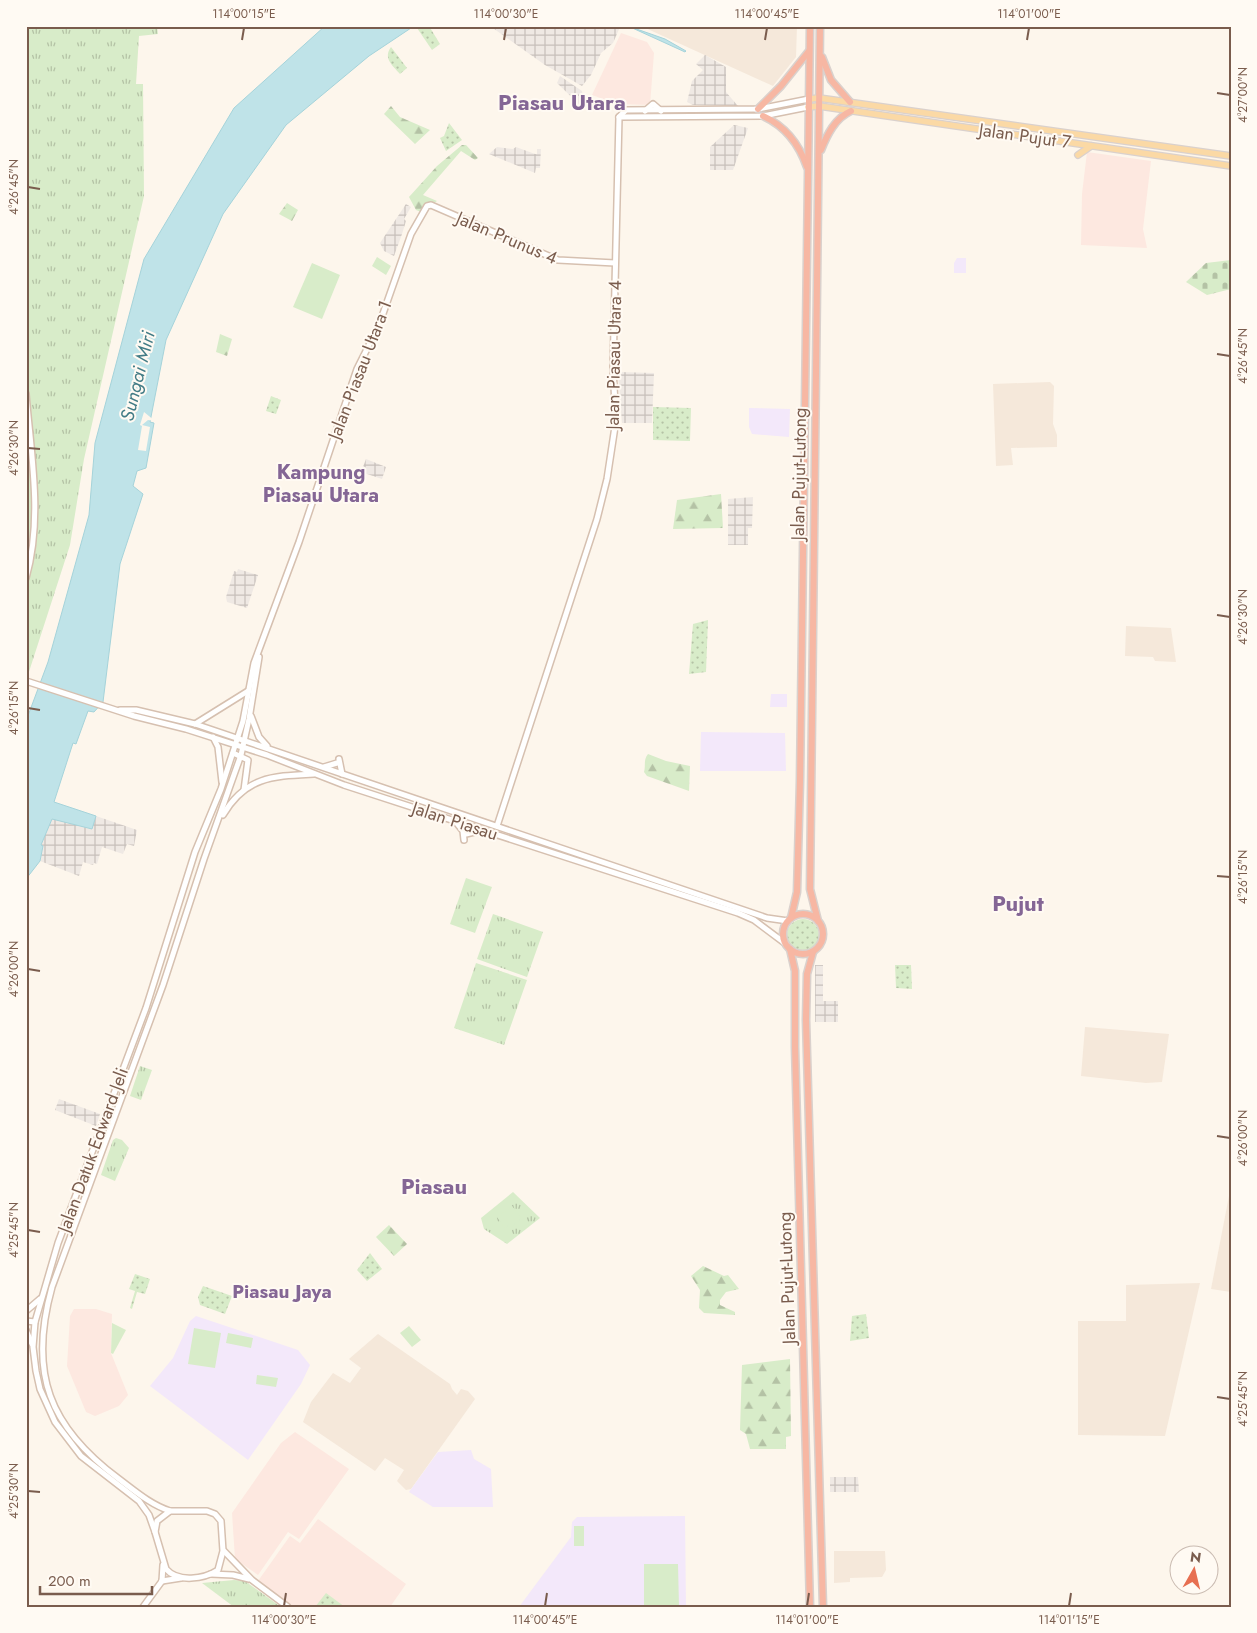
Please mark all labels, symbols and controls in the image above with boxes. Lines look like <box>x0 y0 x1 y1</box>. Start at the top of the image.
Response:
text: 114°00'15"E <box>212 5 276 23</box>
text: 114°00'30"E <box>474 5 538 23</box>
text: 114°00'45"E <box>735 5 799 23</box>
text: 114°01'00"E <box>997 5 1061 23</box>
text: 4°27'00"N <box>1234 67 1252 123</box>
district label: Piasau Utara <box>498 86 626 118</box>
street label: Jalan Pujut 7 <box>975 116 1073 155</box>
text: 4°26'45"N <box>5 159 23 215</box>
street label: Jalan Prunus 4 <box>450 204 562 271</box>
street label: Jalan Piasau Utara 4 <box>600 280 628 432</box>
street label: Jalan Piasau Utara 1 <box>321 297 399 445</box>
water label: Sungai Miri <box>113 327 162 424</box>
text: 4°26'45"N <box>1234 328 1252 384</box>
street label: Jalan Pujut-Lutong <box>785 407 813 543</box>
text: 4°26'30"N <box>5 420 23 476</box>
district label: Kampung Piasau Utara <box>263 458 379 510</box>
text: 4°26'30"N <box>1234 589 1252 645</box>
text: 4°26'15"N <box>5 681 23 735</box>
street label: Jalan Piasau <box>407 794 501 847</box>
text: 4°26'15"N <box>1234 850 1252 904</box>
district label: Pujut <box>992 887 1044 919</box>
text: 4°26'00"N <box>5 941 23 997</box>
street label: Jalan Datuk Edward Jeli <box>50 1064 135 1238</box>
text: 4°26'00"N <box>1234 1110 1252 1166</box>
district label: Piasau <box>401 1170 467 1202</box>
text: 4°25'45"N <box>5 1202 23 1258</box>
street label: Jalan Pujut-Lutong <box>772 1211 802 1347</box>
district label: Piasau Jaya <box>232 1278 332 1305</box>
text: 4°25'45"N <box>1234 1371 1252 1427</box>
text: 4°25'30"N <box>5 1463 23 1519</box>
north arrow <box>1170 1546 1220 1596</box>
text: N <box>1189 1546 1203 1568</box>
scale bar <box>40 1563 152 1595</box>
text: 200 m <box>48 1570 91 1592</box>
text: 114°00'30"E <box>252 1611 316 1629</box>
text: 114°00'45"E <box>513 1611 577 1629</box>
text: 114°01'00"E <box>775 1611 839 1629</box>
text: 114°01'15"E <box>1038 1611 1100 1629</box>

